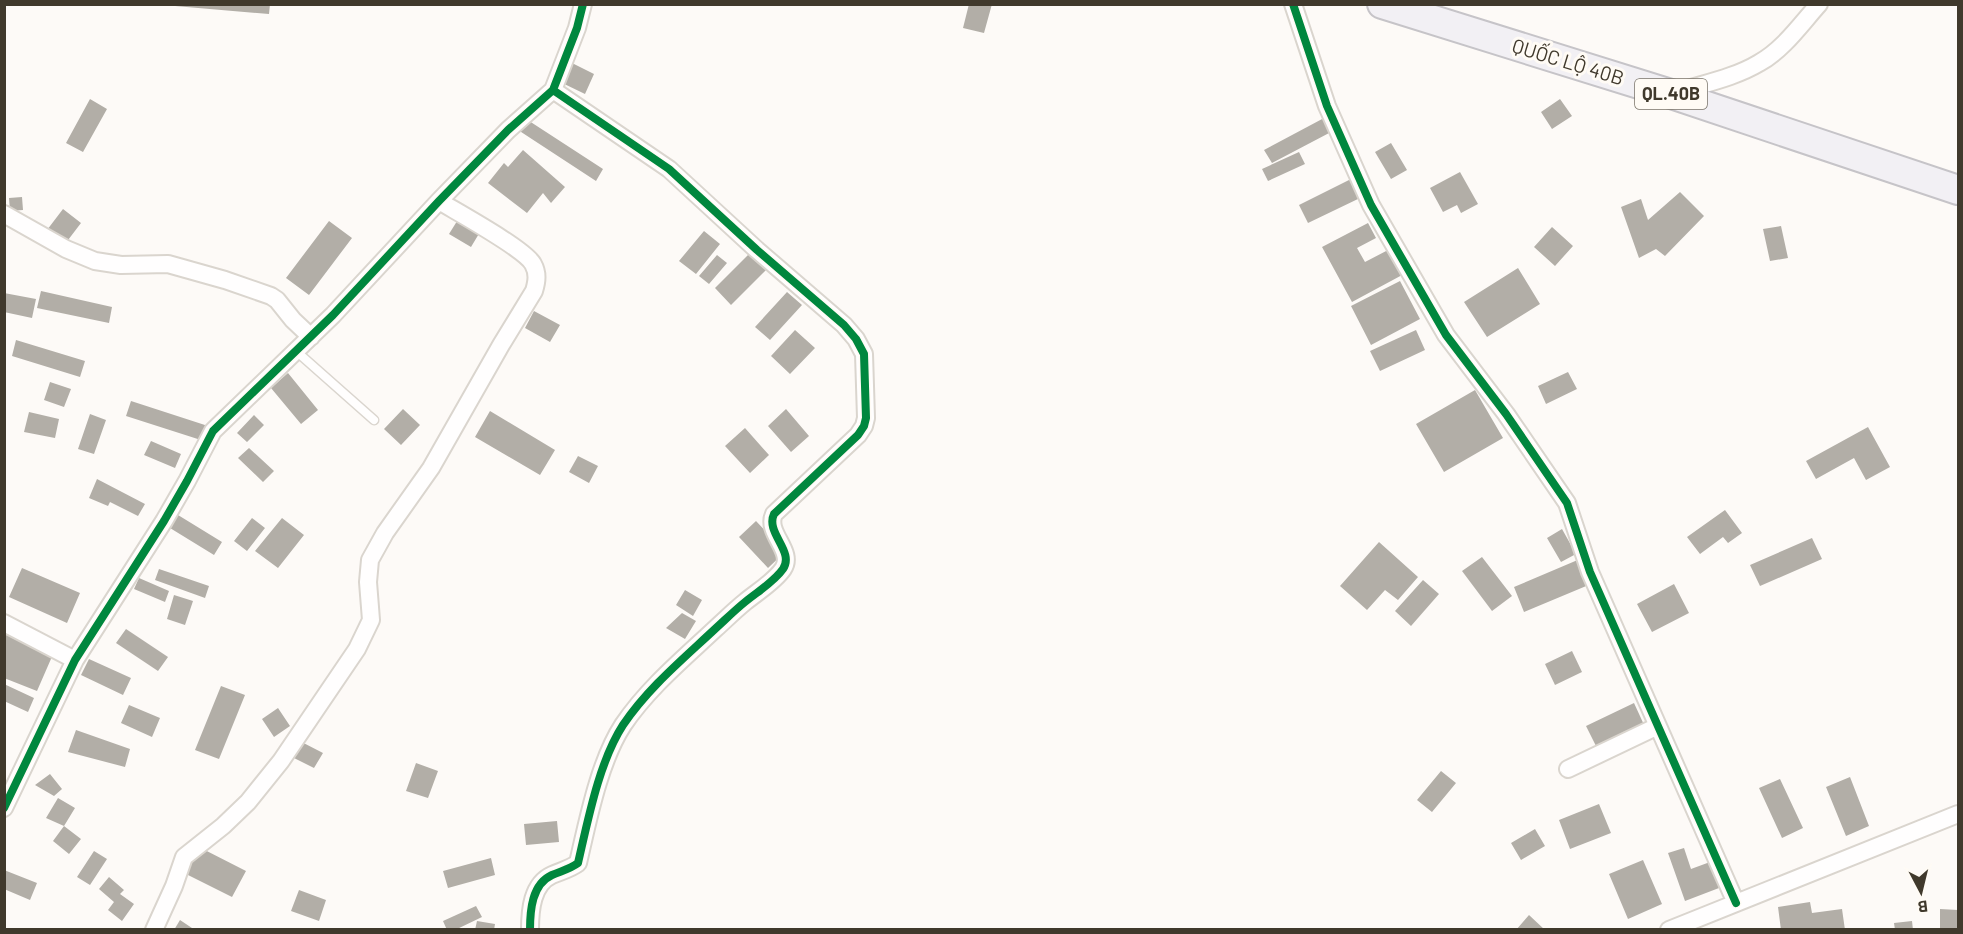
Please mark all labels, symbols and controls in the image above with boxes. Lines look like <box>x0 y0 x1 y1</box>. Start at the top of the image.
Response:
street label: QUỐC LỘ 40B <box>1510 33 1627 89</box>
road number: QL.40B <box>1635 79 1707 109</box>
north arrow <box>1891 862 1951 922</box>
text: B <box>1917 897 1929 917</box>

